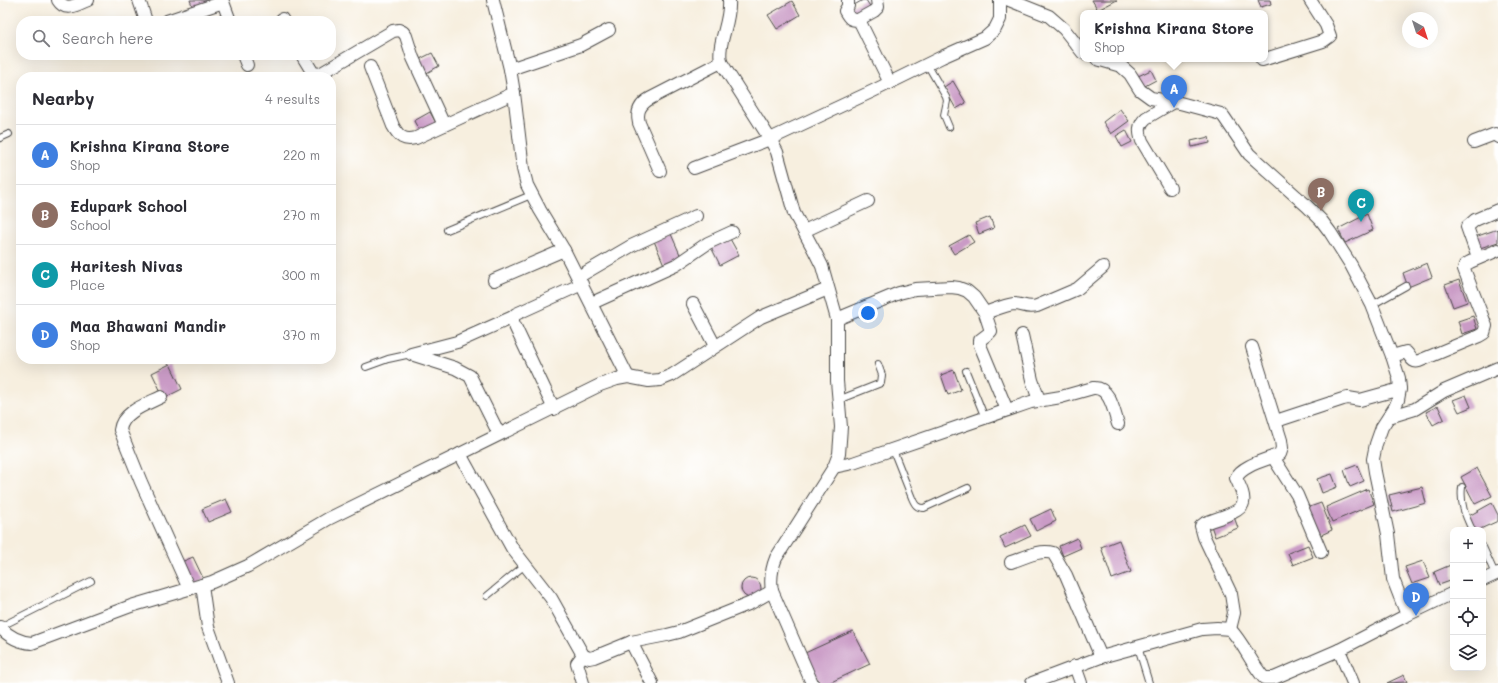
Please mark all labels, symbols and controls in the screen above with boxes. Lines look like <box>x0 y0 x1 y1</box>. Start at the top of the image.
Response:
popup <box>1080 10 1268 62</box>
north arrow <box>1402 12 1438 48</box>
search box <box>16 16 336 60</box>
text: Krishna Kirana Store <box>1094 18 1254 38</box>
icon: search <box>30 27 52 49</box>
text: Search here <box>62 28 153 48</box>
text: Shop <box>1094 38 1125 55</box>
pin: A <box>1161 75 1187 108</box>
text: Nearby <box>32 87 94 109</box>
text: 4 results <box>265 90 320 107</box>
text: Krishna Kirana Store <box>70 136 229 156</box>
text: A <box>40 146 50 163</box>
text: 220 m <box>283 146 320 163</box>
text: Shop <box>70 156 100 173</box>
pin: B <box>1308 178 1334 211</box>
pin: C <box>1348 189 1374 222</box>
text: Edupark School <box>70 196 187 216</box>
text: B <box>41 206 49 223</box>
text: 270 m <box>283 206 320 223</box>
text: School <box>70 216 111 233</box>
text: Haritesh Nivas <box>70 256 183 276</box>
text: C <box>40 266 50 283</box>
text: 300 m <box>282 266 320 283</box>
text: Place <box>70 276 105 293</box>
your location <box>858 303 878 323</box>
text: Maa Bhawani Mandir <box>70 316 226 336</box>
text: D <box>40 326 50 343</box>
text: 370 m <box>283 326 320 343</box>
text: Shop <box>70 336 100 353</box>
map controls <box>1450 527 1486 671</box>
button: + <box>1450 527 1486 563</box>
button: − <box>1450 563 1486 599</box>
pin: D <box>1403 583 1429 616</box>
button: locate <box>1450 599 1486 635</box>
button: layers <box>1450 635 1486 671</box>

